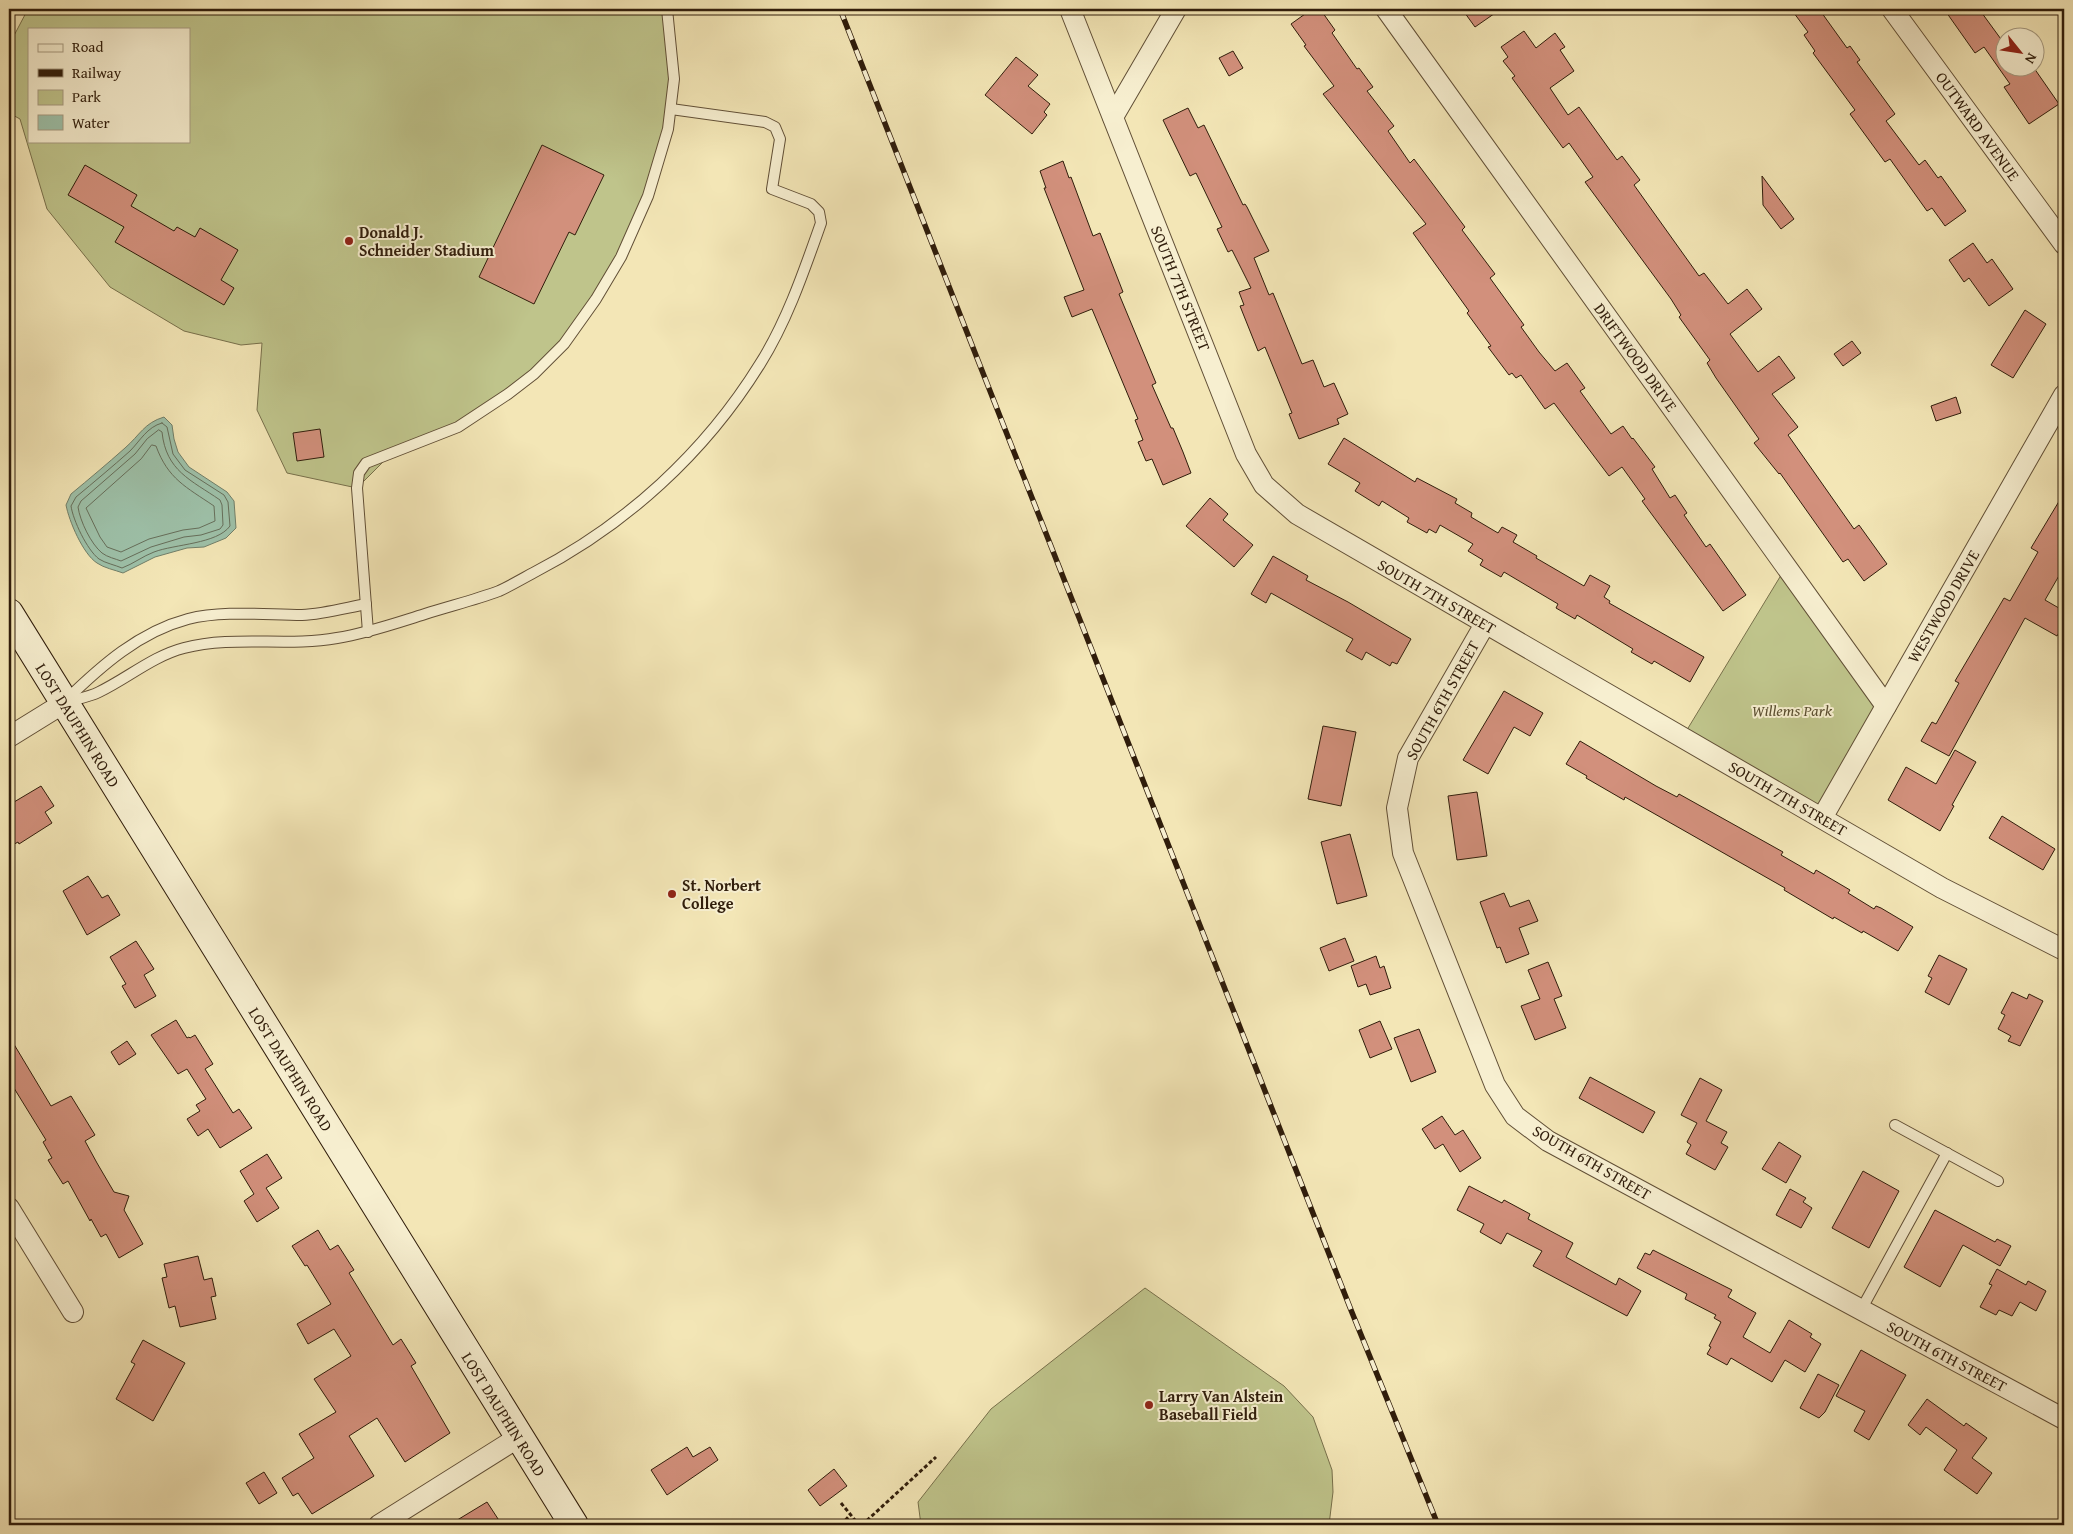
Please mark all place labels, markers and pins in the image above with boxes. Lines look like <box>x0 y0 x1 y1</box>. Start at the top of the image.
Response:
place label: Donald J. Schneider Stadium <box>359 220 494 262</box>
marker: Donald J. Schneider Stadium <box>343 235 355 247</box>
place label: St. Norbert College <box>682 873 761 915</box>
marker: St. Norbert College <box>666 888 678 900</box>
place label: Larry Van Alstein Baseball Field <box>1159 1384 1284 1426</box>
marker: Larry Van Alstein Baseball Field <box>1143 1399 1155 1411</box>

